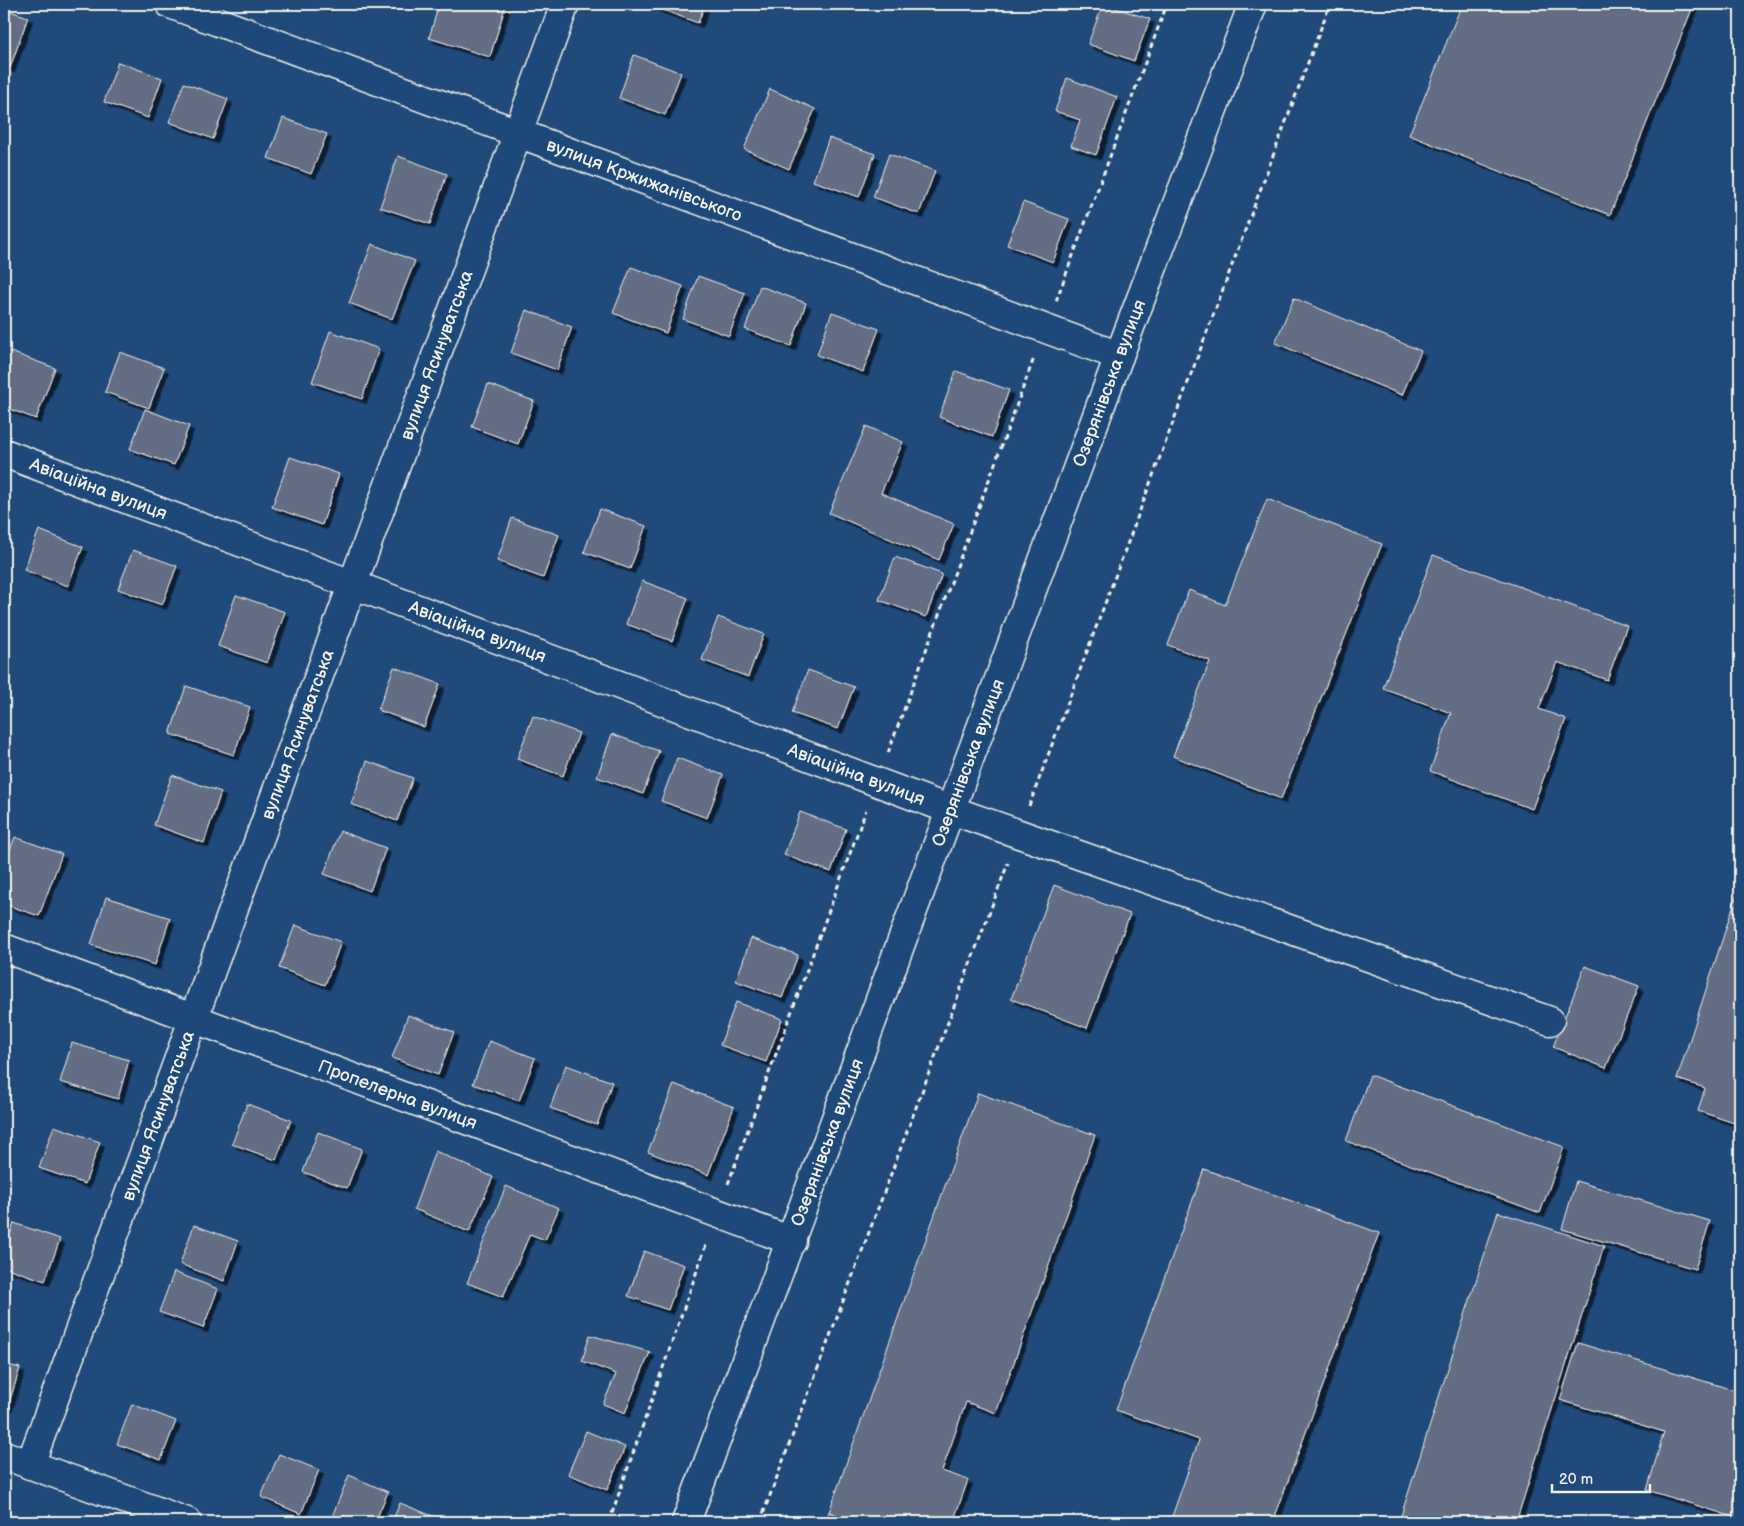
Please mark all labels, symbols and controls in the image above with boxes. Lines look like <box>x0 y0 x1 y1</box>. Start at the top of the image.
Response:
street label: вулиця Кржижанівського <box>544 135 745 226</box>
street label: вулиця Ясинуватська <box>396 267 478 443</box>
street label: Озерянівська вулиця <box>1069 297 1151 470</box>
street label: Авіаційна вулиця <box>26 453 170 525</box>
street label: Авіаційна вулиця <box>405 596 549 667</box>
street label: вулиця Ясинуватська <box>257 646 339 822</box>
street label: Озерянівська вулиця <box>928 676 1009 849</box>
street label: Авіаційна вулиця <box>784 739 928 810</box>
street label: вулиця Ясинуватська <box>118 1028 199 1204</box>
street label: Пропелерна вулиця <box>315 1056 480 1134</box>
street label: Озерянівська вулиця <box>787 1056 868 1229</box>
scale bar <box>1552 1461 1649 1493</box>
text: 20 m <box>1559 1470 1593 1489</box>

